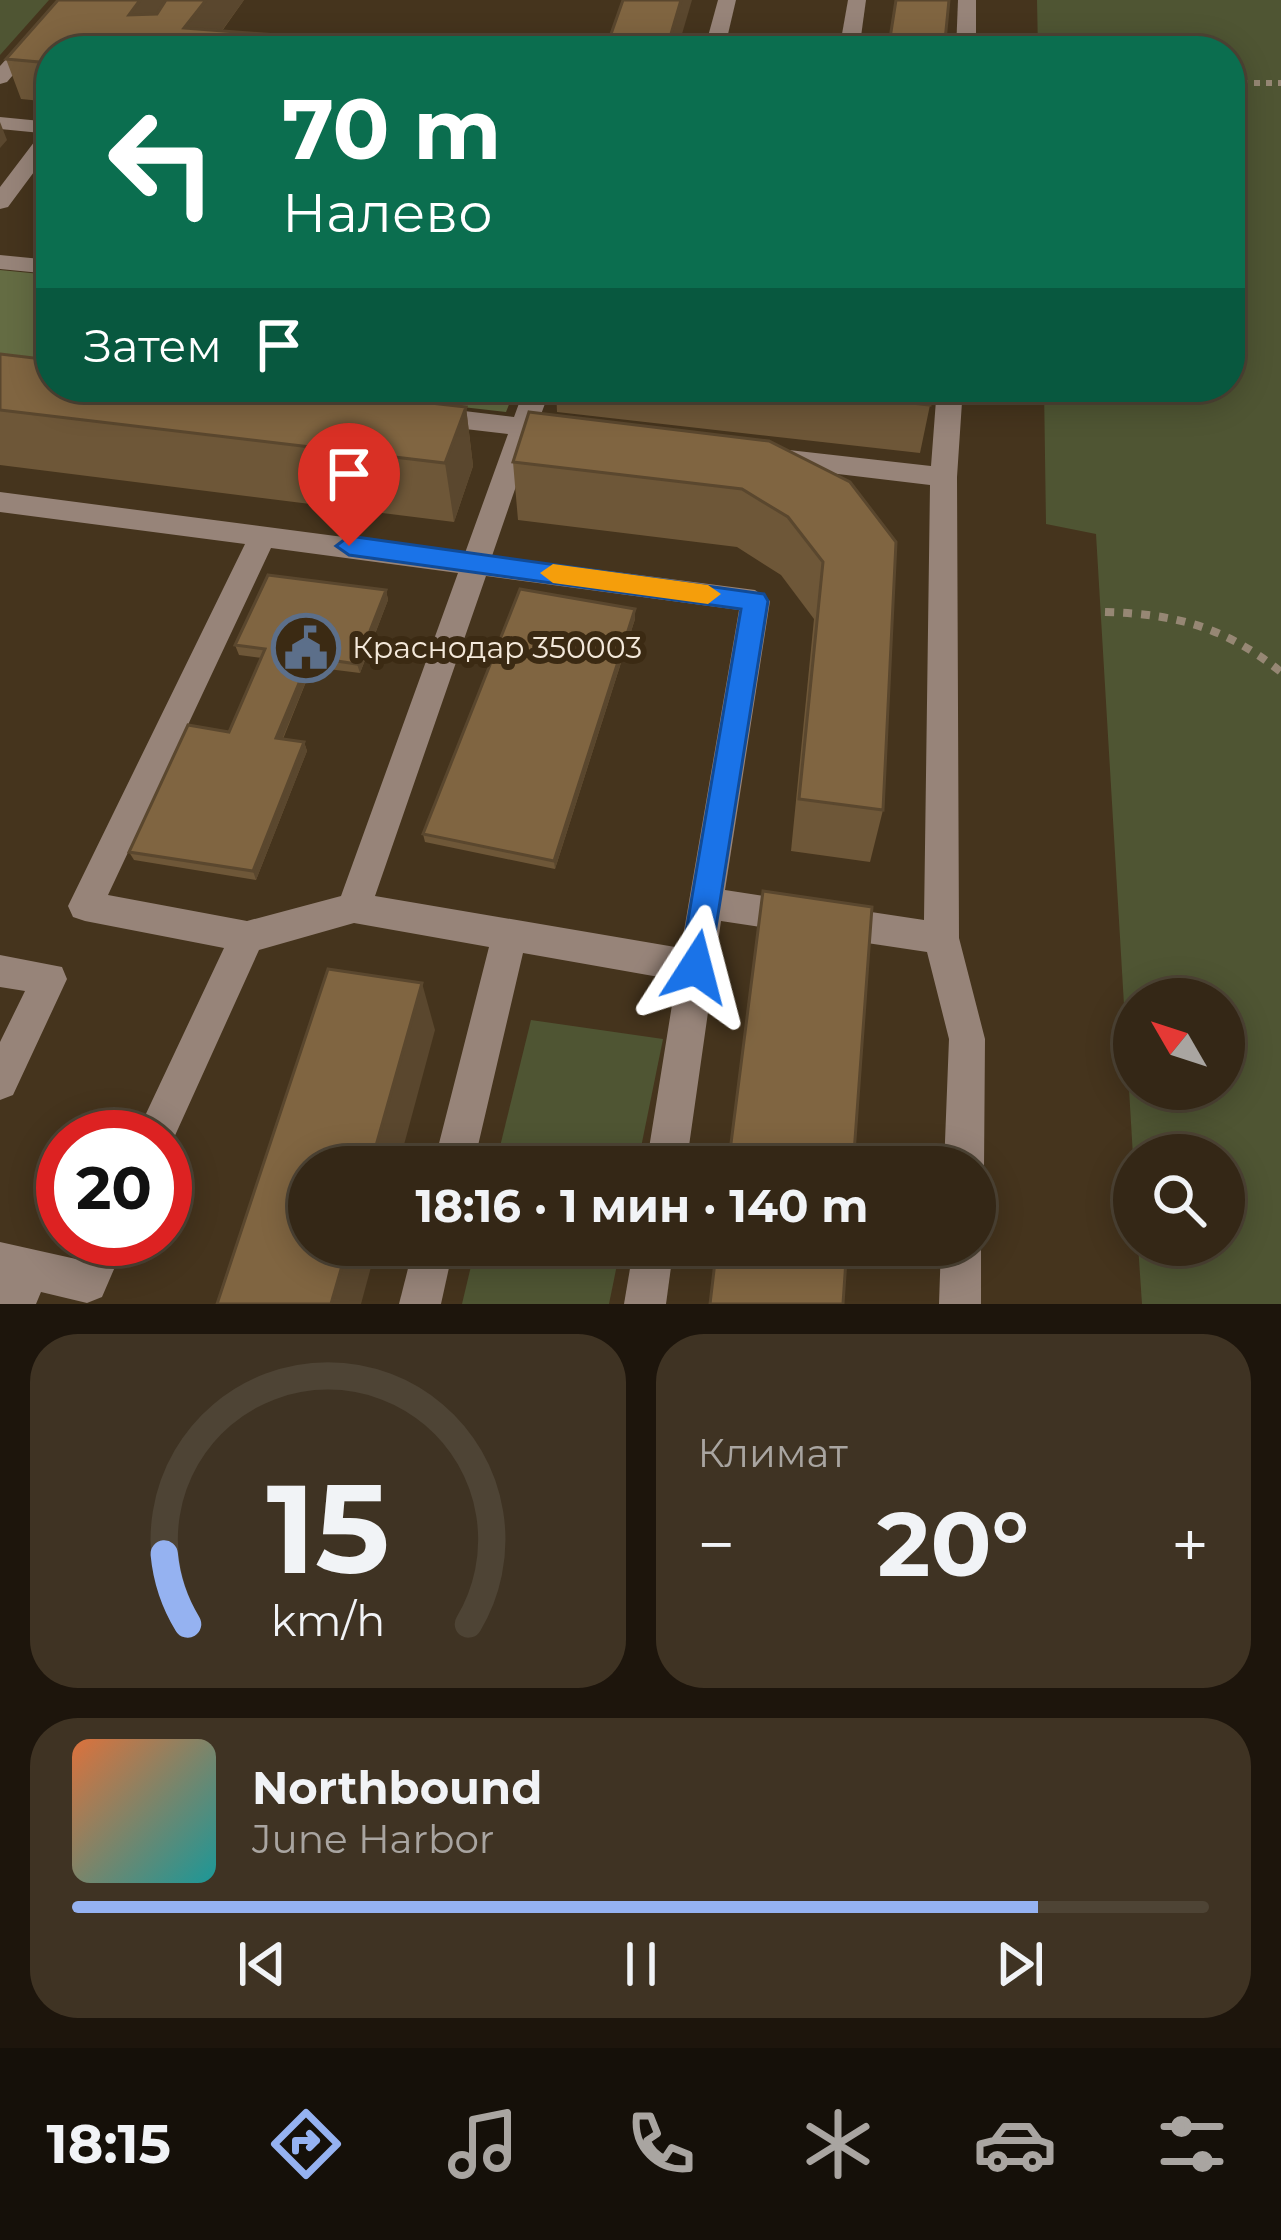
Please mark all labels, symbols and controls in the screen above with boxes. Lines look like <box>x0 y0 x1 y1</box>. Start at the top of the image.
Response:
text: 70 m <box>282 78 501 180</box>
icon: left <box>84 84 240 240</box>
text: Налево <box>282 180 493 246</box>
icon: arrive <box>246 312 312 378</box>
text: Затем <box>84 318 222 373</box>
pin <box>298 423 400 546</box>
icon: arrive <box>316 441 382 507</box>
public building icon: Краснодар 350003 <box>271 613 341 683</box>
place label: Краснодар 350003 <box>352 629 642 666</box>
position arrow <box>633 904 759 1030</box>
north arrow <box>1113 978 1245 1110</box>
map controls <box>1113 978 1245 1266</box>
speed limit sign: 20 <box>36 1110 192 1266</box>
button: search <box>1113 1134 1245 1266</box>
text: 18:16 · 1 мин · 140 m <box>416 1178 868 1233</box>
text: Климат <box>698 1429 848 1477</box>
text: 15 <box>266 1452 389 1604</box>
text: 20° <box>877 1489 1029 1599</box>
text: − <box>698 1504 735 1585</box>
text: + <box>1171 1504 1209 1585</box>
text: km/h <box>271 1594 385 1647</box>
text: Northbound <box>252 1760 542 1815</box>
text: June Harbor <box>252 1815 494 1863</box>
icon: previous <box>229 1931 295 1997</box>
icon: pause <box>608 1931 674 1997</box>
icon: next <box>987 1931 1053 1997</box>
icon: directions <box>264 2102 348 2186</box>
icon: music <box>441 2102 525 2186</box>
icon: phone <box>619 2102 703 2186</box>
icon: climate <box>796 2102 880 2186</box>
icon: car <box>973 2102 1057 2186</box>
icon: filters <box>1150 2102 1234 2186</box>
text: 18:15 <box>47 2111 171 2177</box>

